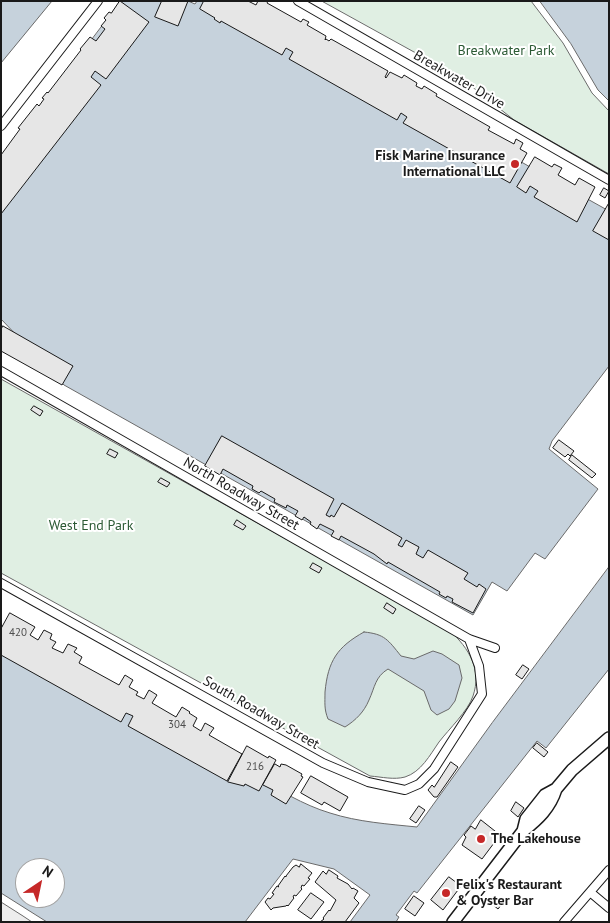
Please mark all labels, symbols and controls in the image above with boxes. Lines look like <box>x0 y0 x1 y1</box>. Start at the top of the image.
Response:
park label: Breakwater Park <box>458 43 554 59</box>
street label: Breakwater Drive <box>410 47 508 113</box>
place label: Fisk Marine Insurance International LLC <box>375 148 505 180</box>
marker: Fisk Marine Insurance International LLC <box>509 158 521 170</box>
street label: North Roadway Street <box>180 454 302 534</box>
park label: West End Park <box>49 518 133 534</box>
house number: 420 <box>9 626 27 640</box>
street label: South Roadway Street <box>200 673 322 753</box>
house number: 304 <box>168 718 186 732</box>
house number: 216 <box>246 760 264 774</box>
place label: The Lakehouse <box>491 831 581 847</box>
marker: The Lakehouse <box>475 833 487 845</box>
north arrow <box>15 858 65 908</box>
text: N <box>39 861 57 881</box>
place label: Felix's Restaurant & Oyster Bar <box>456 877 562 910</box>
marker: Felix's Restaurant & Oyster Bar <box>440 887 452 899</box>

